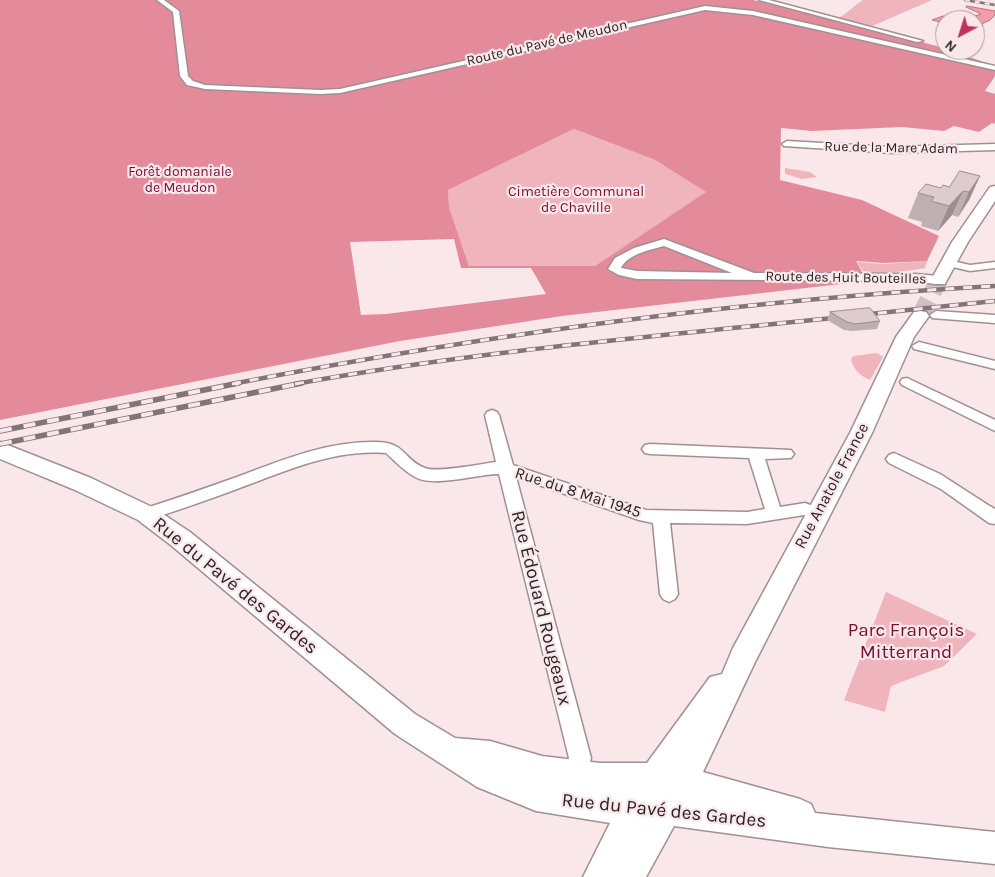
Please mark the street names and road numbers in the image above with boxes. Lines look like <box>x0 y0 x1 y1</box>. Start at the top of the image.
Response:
street label: Route du Pavé de Meudon <box>465 16 629 70</box>
street label: Rue de la Mare Adam <box>824 138 958 158</box>
street label: Route des Huit Bouteilles <box>765 268 927 288</box>
street label: Rue Anatole France <box>791 420 873 552</box>
street label: Rue du 8 Mai 1945 <box>512 464 644 522</box>
street label: Rue Édouard Rougeaux <box>506 508 576 708</box>
street label: Rue du Pavé des Gardes <box>148 512 322 660</box>
street label: Rue du Pavé des Gardes <box>561 789 767 833</box>

